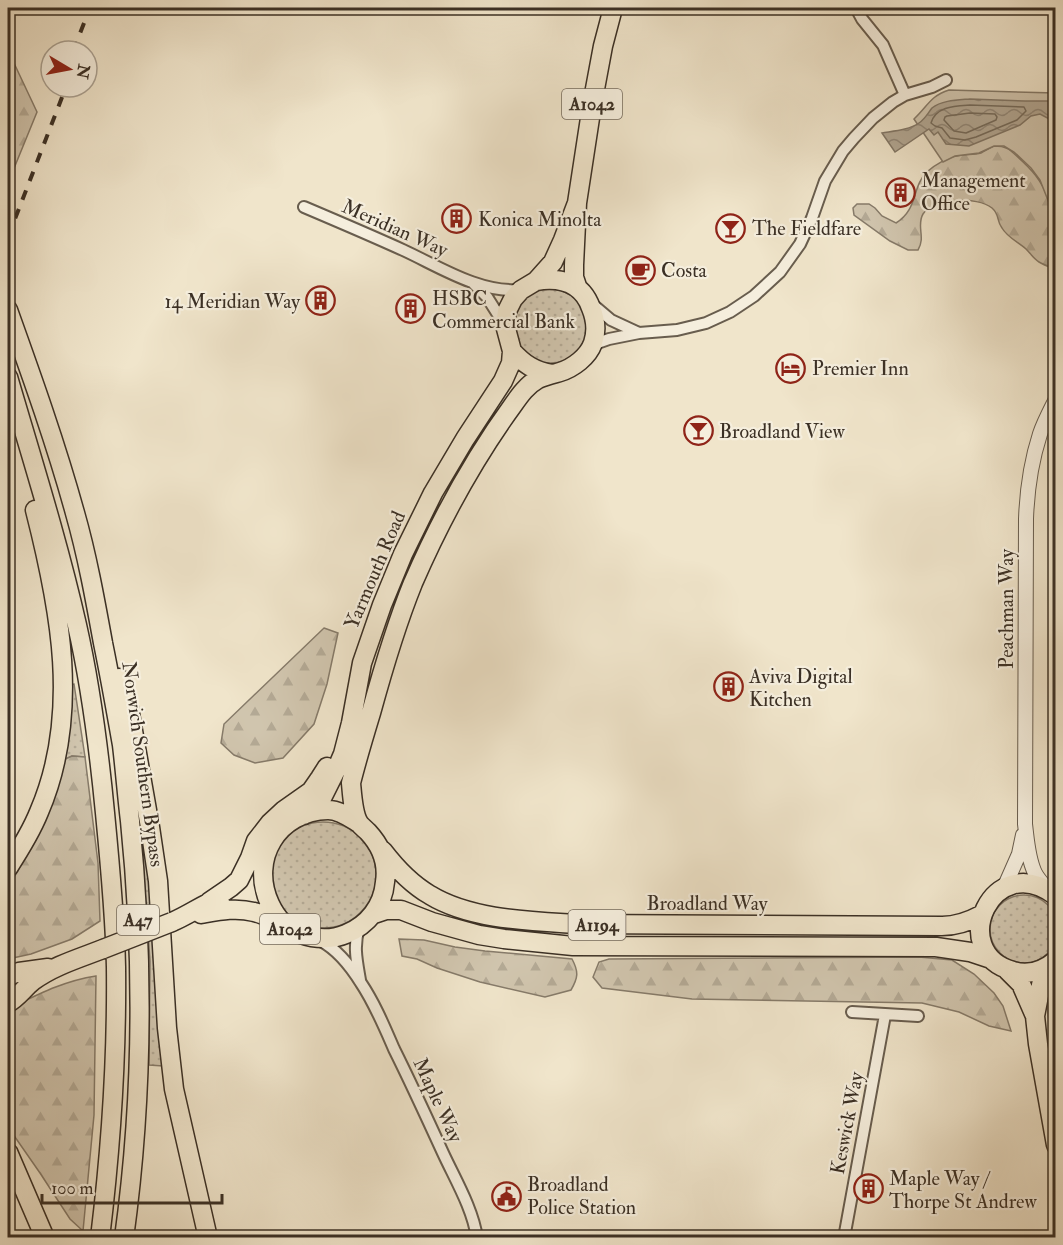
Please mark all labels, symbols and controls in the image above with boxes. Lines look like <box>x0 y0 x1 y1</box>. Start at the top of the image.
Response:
north arrow <box>39 39 99 99</box>
text: N <box>72 62 94 81</box>
road number: A1042 <box>562 89 622 119</box>
place label: Management Office <box>921 168 1026 216</box>
building icon: Management Office <box>884 176 916 208</box>
street label: Meridian Way <box>338 194 453 263</box>
building icon: Konica Minolta <box>441 203 473 235</box>
place label: Konica Minolta <box>478 207 602 232</box>
bar icon: The Fieldfare <box>715 212 747 244</box>
place label: The Fieldfare <box>752 216 861 241</box>
cafe icon: Costa <box>624 254 656 286</box>
place label: Costa <box>661 258 708 283</box>
building icon: 14 Meridian Way <box>305 285 337 317</box>
place label: HSBC Commercial Bank <box>432 286 576 334</box>
place label: 14 Meridian Way <box>164 289 301 314</box>
building icon: HSBC Commercial Bank <box>395 293 427 325</box>
hotel icon: Premier Inn <box>775 352 807 384</box>
place label: Premier Inn <box>812 356 909 381</box>
bar icon: Broadland View <box>682 415 714 447</box>
place label: Broadland View <box>719 419 845 444</box>
street label: Yarmouth Road <box>339 507 411 633</box>
street label: Peachman Way <box>994 548 1019 669</box>
street label: Norwich Southern Bypass <box>115 660 170 869</box>
place label: Aviva Digital Kitchen <box>748 664 853 712</box>
building icon: Aviva Digital Kitchen <box>712 671 744 703</box>
street label: Broadland Way <box>646 891 769 916</box>
road number: A47 <box>117 905 159 935</box>
road number: A1194 <box>568 910 626 940</box>
road number: A1042 <box>260 914 320 944</box>
street label: Maple Way <box>407 1054 469 1148</box>
street label: Keswick Way <box>825 1069 869 1176</box>
place label: Maple Way / Thorpe St Andrew <box>889 1166 1037 1215</box>
scale bar <box>42 1167 222 1205</box>
place label: Broadland Police Station <box>527 1172 636 1220</box>
building icon: Maple Way / Thorpe St Andrew <box>852 1173 884 1205</box>
text: 100 m <box>51 1177 94 1200</box>
public building icon: Broadland Police Station <box>490 1180 522 1212</box>

